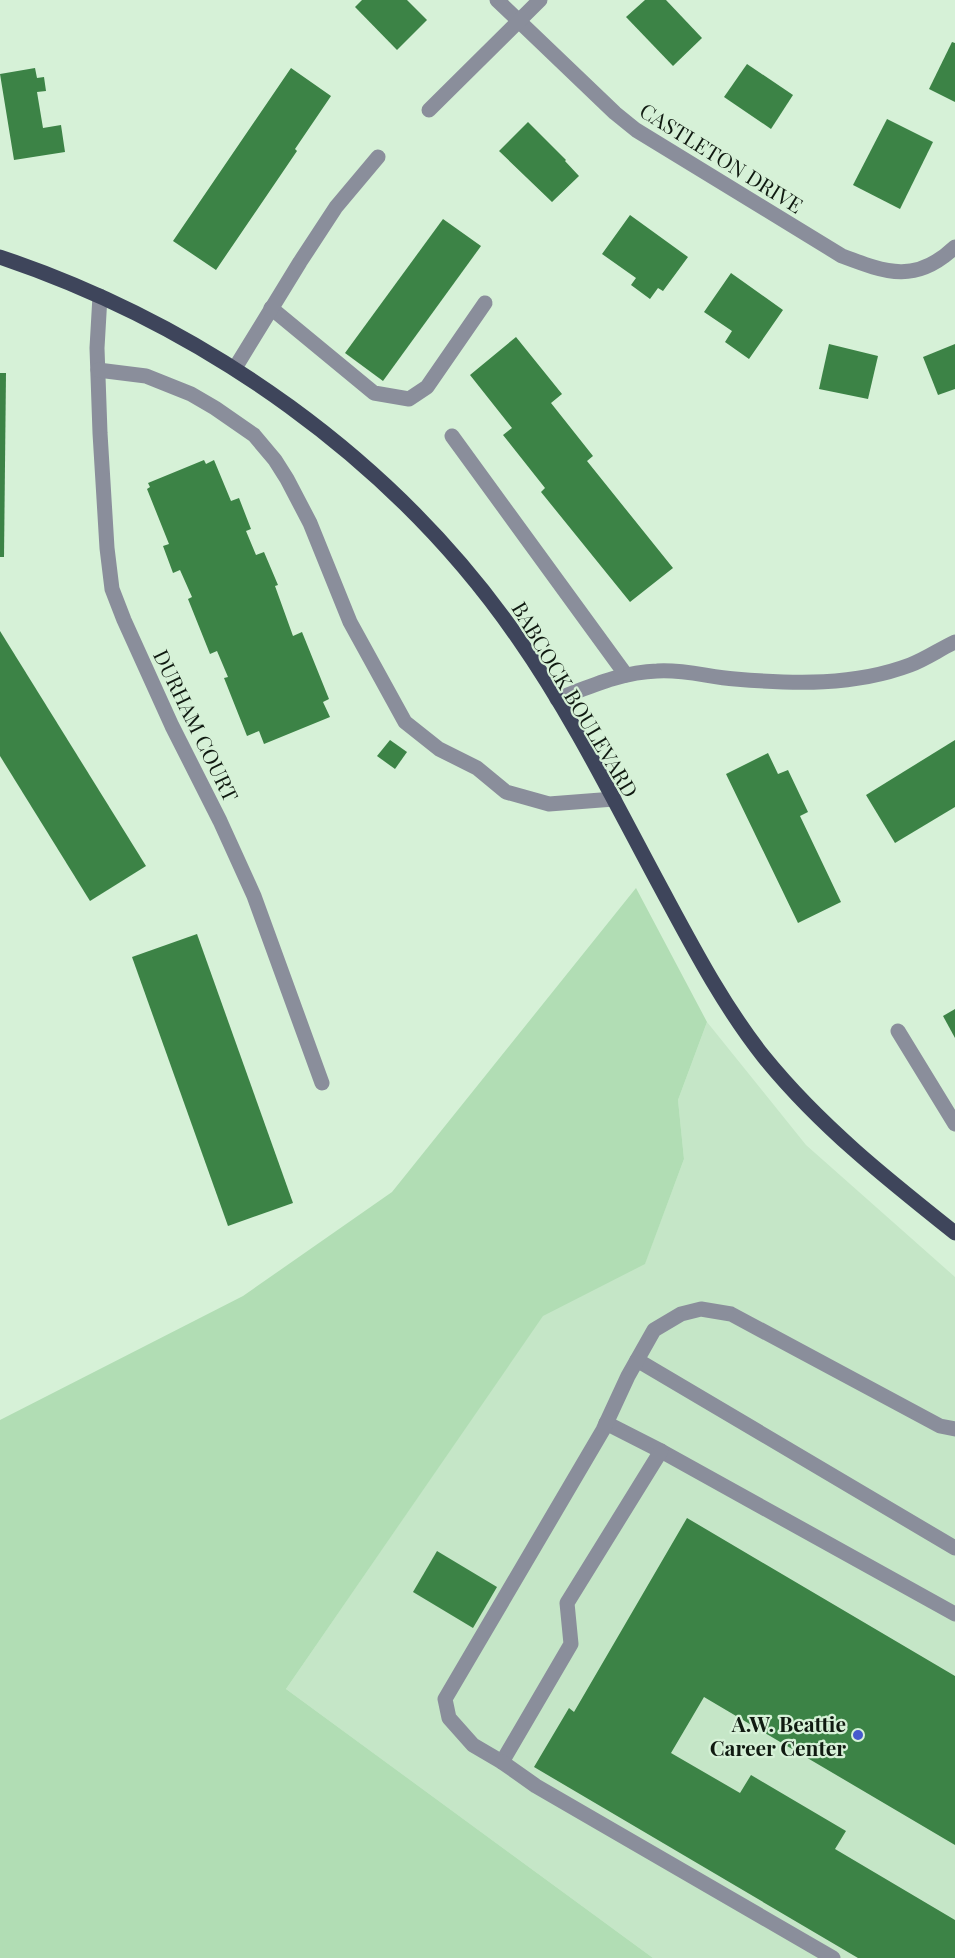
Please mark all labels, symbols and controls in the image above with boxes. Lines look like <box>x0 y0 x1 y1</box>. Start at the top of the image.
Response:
street label: CASTLETON DRIVE <box>635 95 809 219</box>
street label: BABCOCK BOULEVARD <box>506 596 646 802</box>
street label: DURHAM COURT <box>148 644 246 806</box>
place label: A.W. Beattie Career Center <box>710 1709 846 1761</box>
marker: A.W. Beattie Career Center <box>851 1728 865 1742</box>

